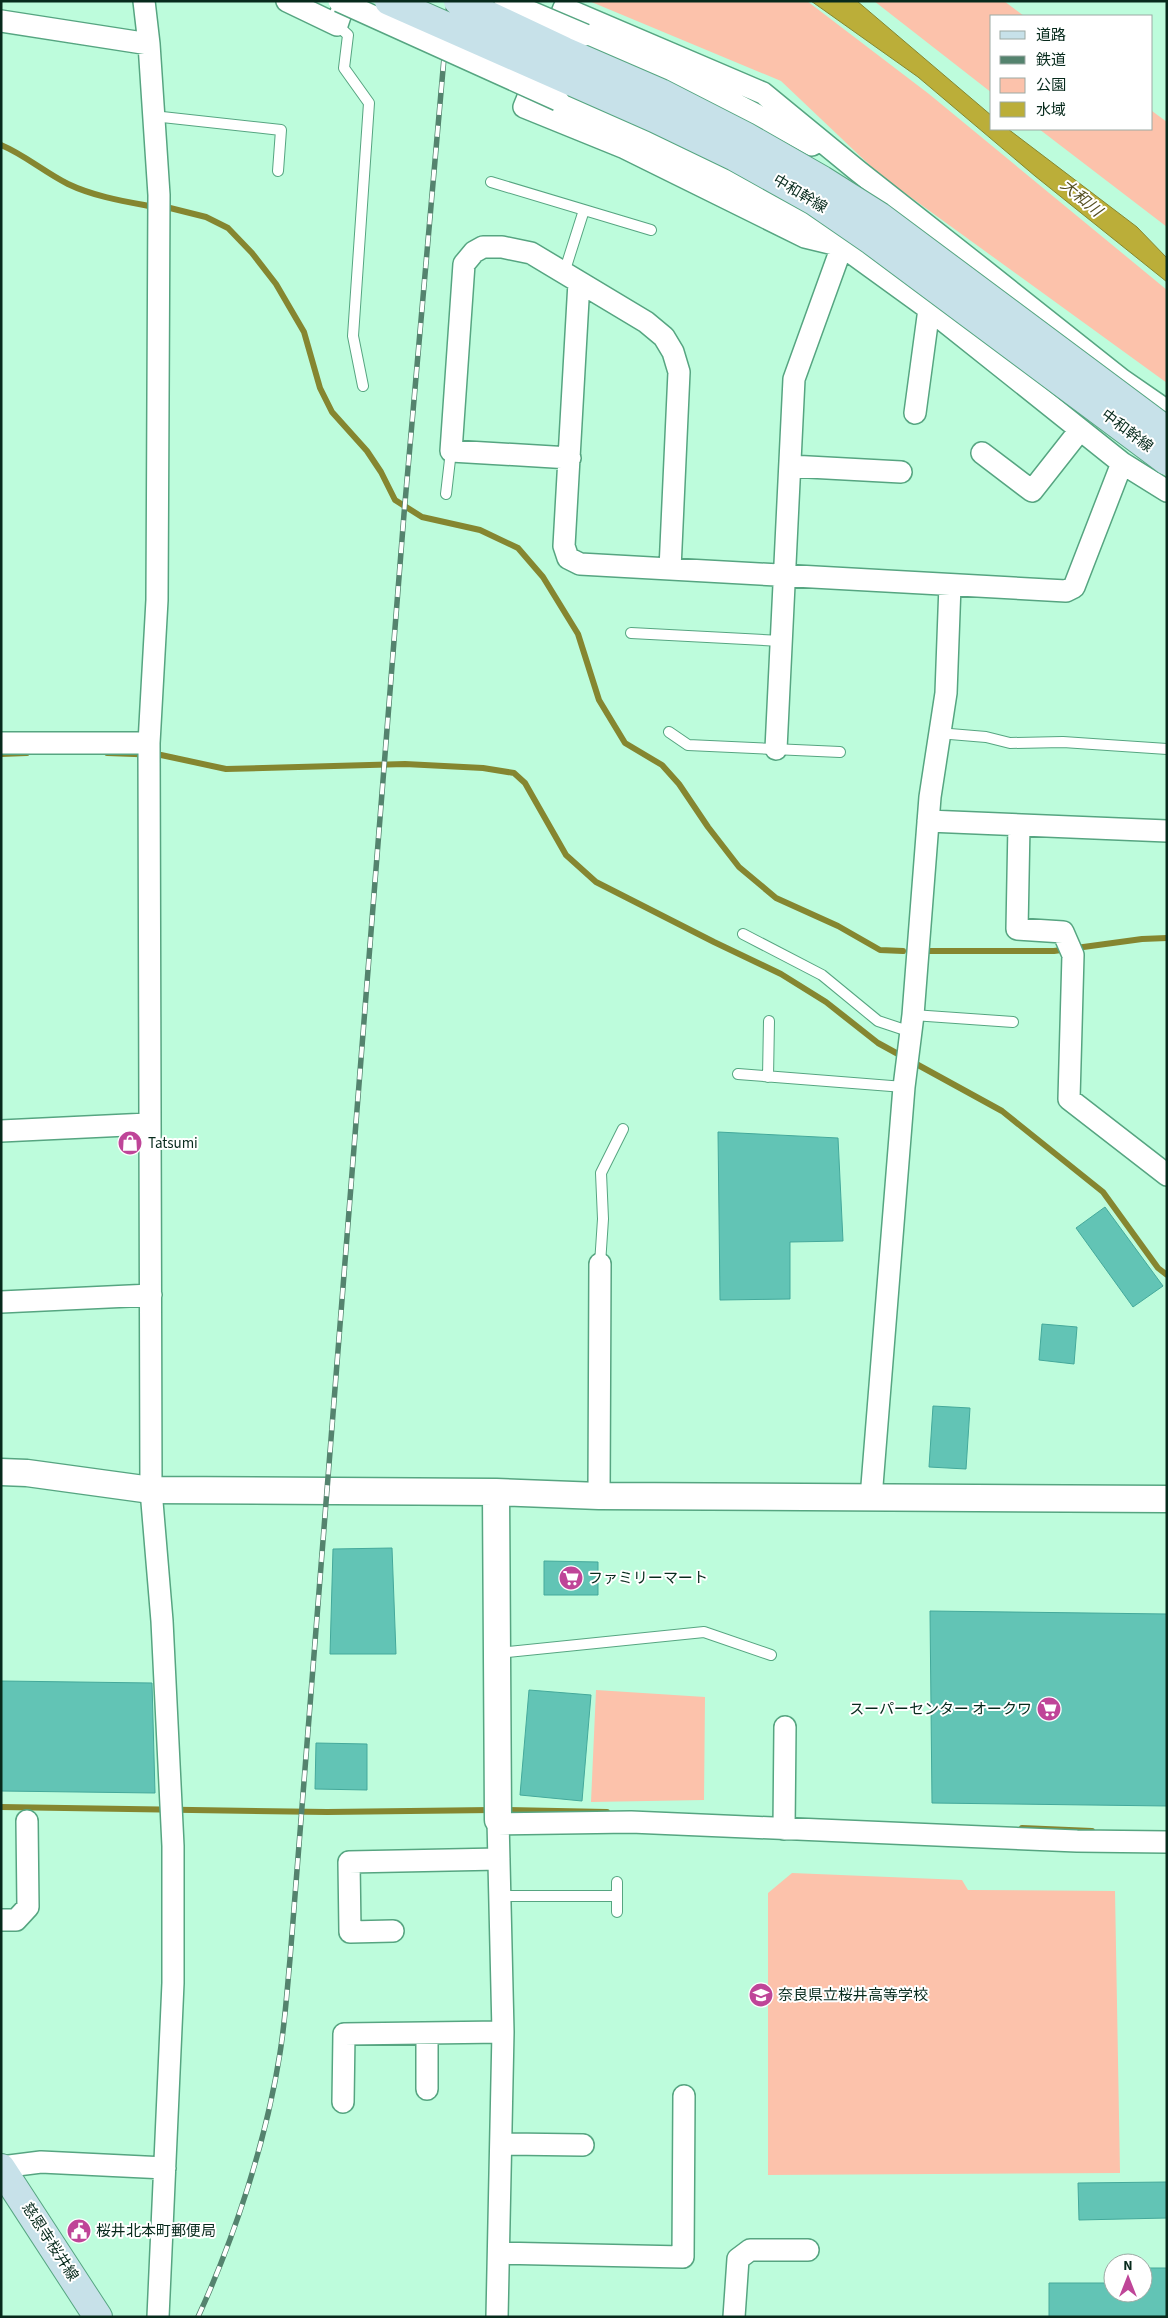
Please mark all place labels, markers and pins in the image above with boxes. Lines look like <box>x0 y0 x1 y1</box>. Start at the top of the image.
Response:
shop icon: Tatsumi <box>117 1130 143 1156</box>
place label: Tatsumi <box>148 1133 198 1154</box>
supermarket icon: ファミリーマート <box>558 1565 584 1591</box>
place label: ファミリーマート <box>588 1568 708 1589</box>
supermarket icon: スーパーセンター オークワ <box>1036 1696 1062 1722</box>
place label: スーパーセンター オークワ <box>849 1699 1032 1720</box>
school or university icon: 奈良県立桜井高等学校 <box>748 1982 774 2008</box>
place label: 奈良県立桜井高等学校 <box>778 1985 928 2006</box>
public building icon: 桜井北本町郵便局 <box>66 2218 92 2244</box>
place label: 桜井北本町郵便局 <box>96 2221 216 2242</box>

